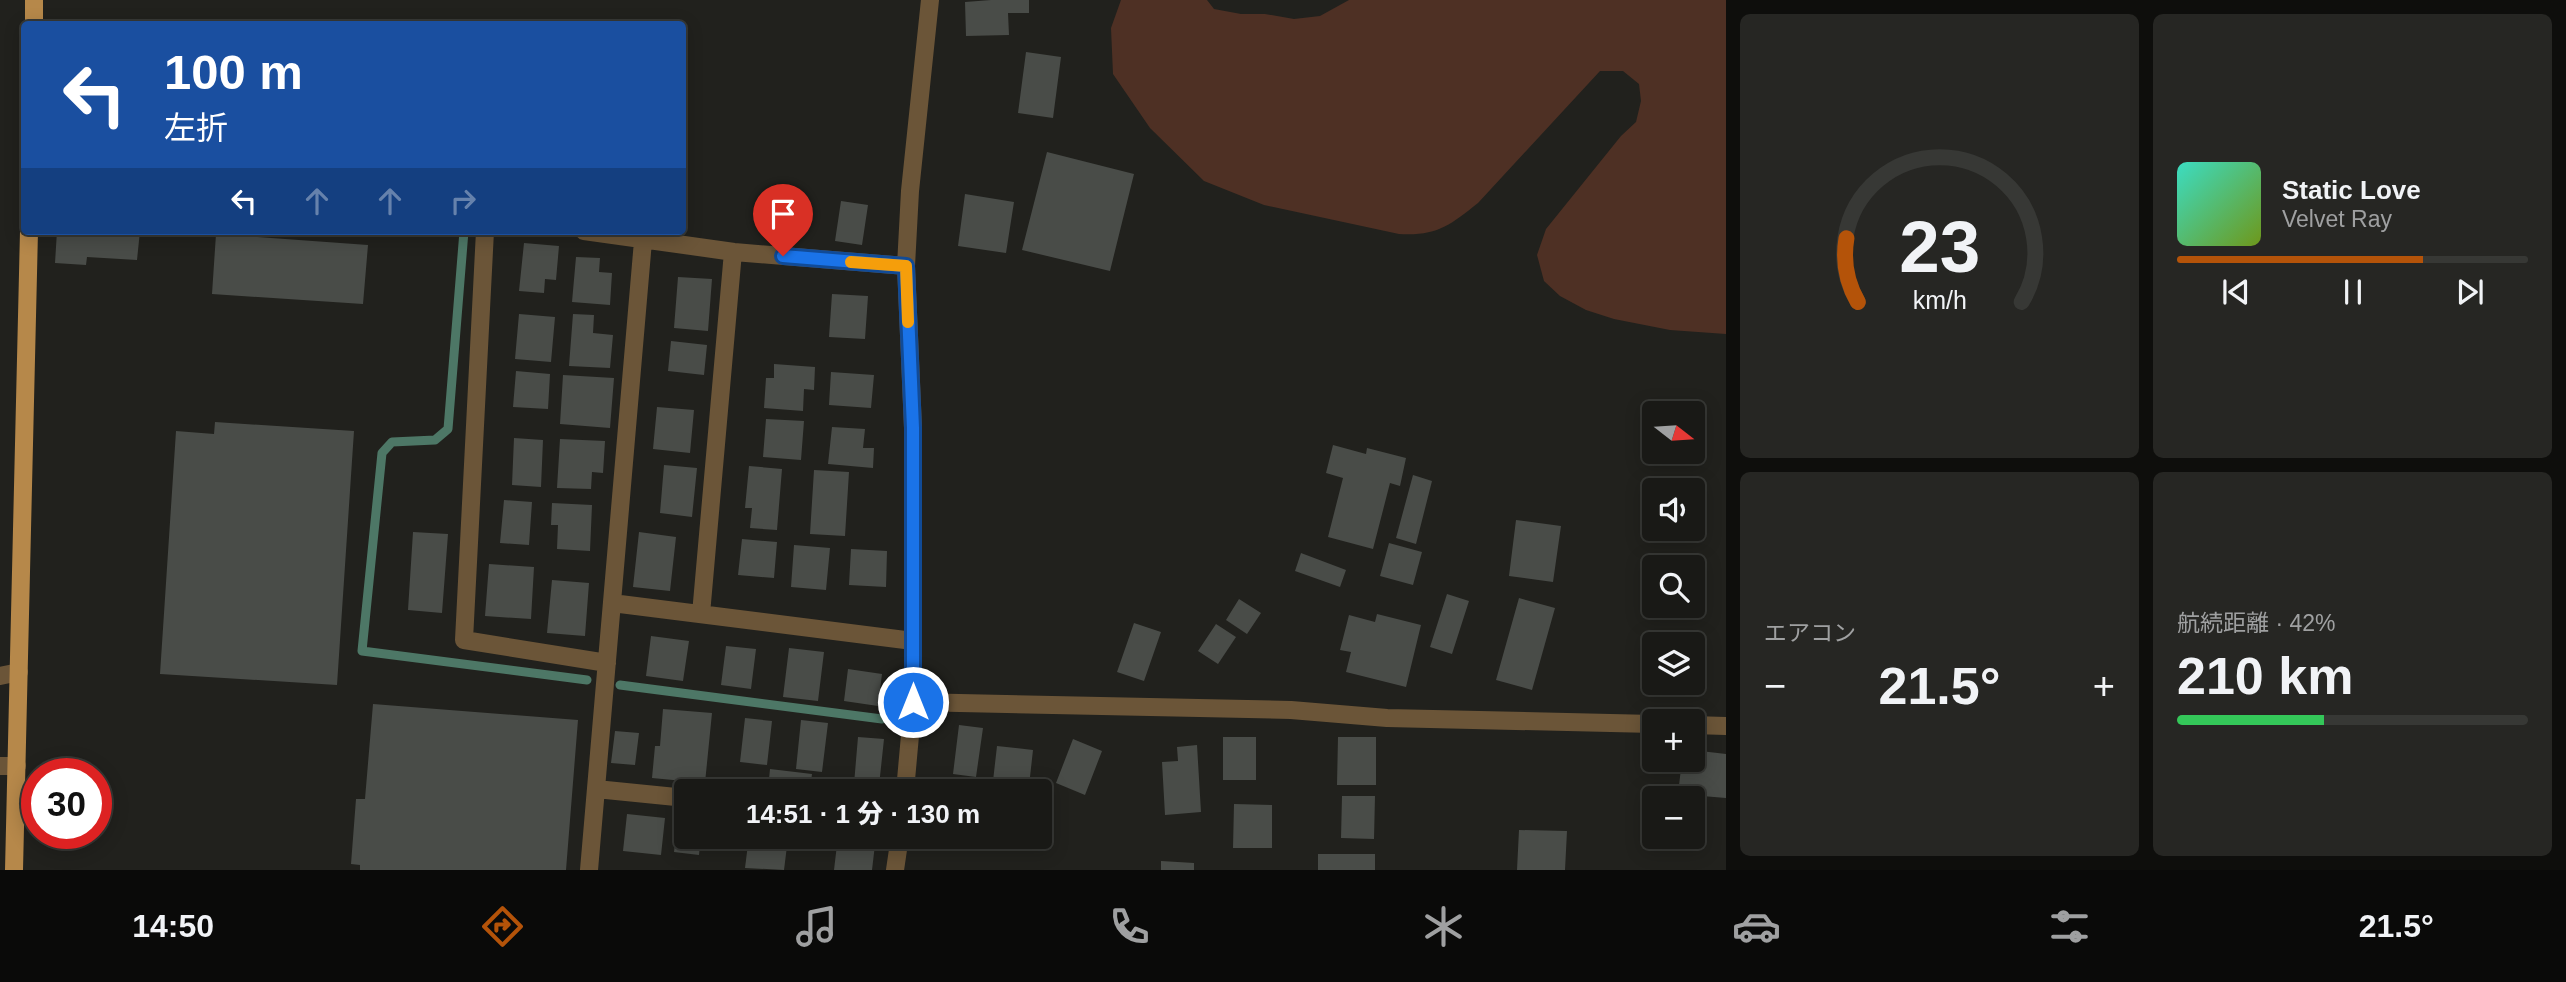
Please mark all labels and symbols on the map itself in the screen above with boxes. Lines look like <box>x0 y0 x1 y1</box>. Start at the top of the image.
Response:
pin <box>753 184 813 256</box>
north arrow <box>1642 401 1704 464</box>
position arrow <box>876 665 950 739</box>
speed limit sign: 30 <box>21 758 112 849</box>

